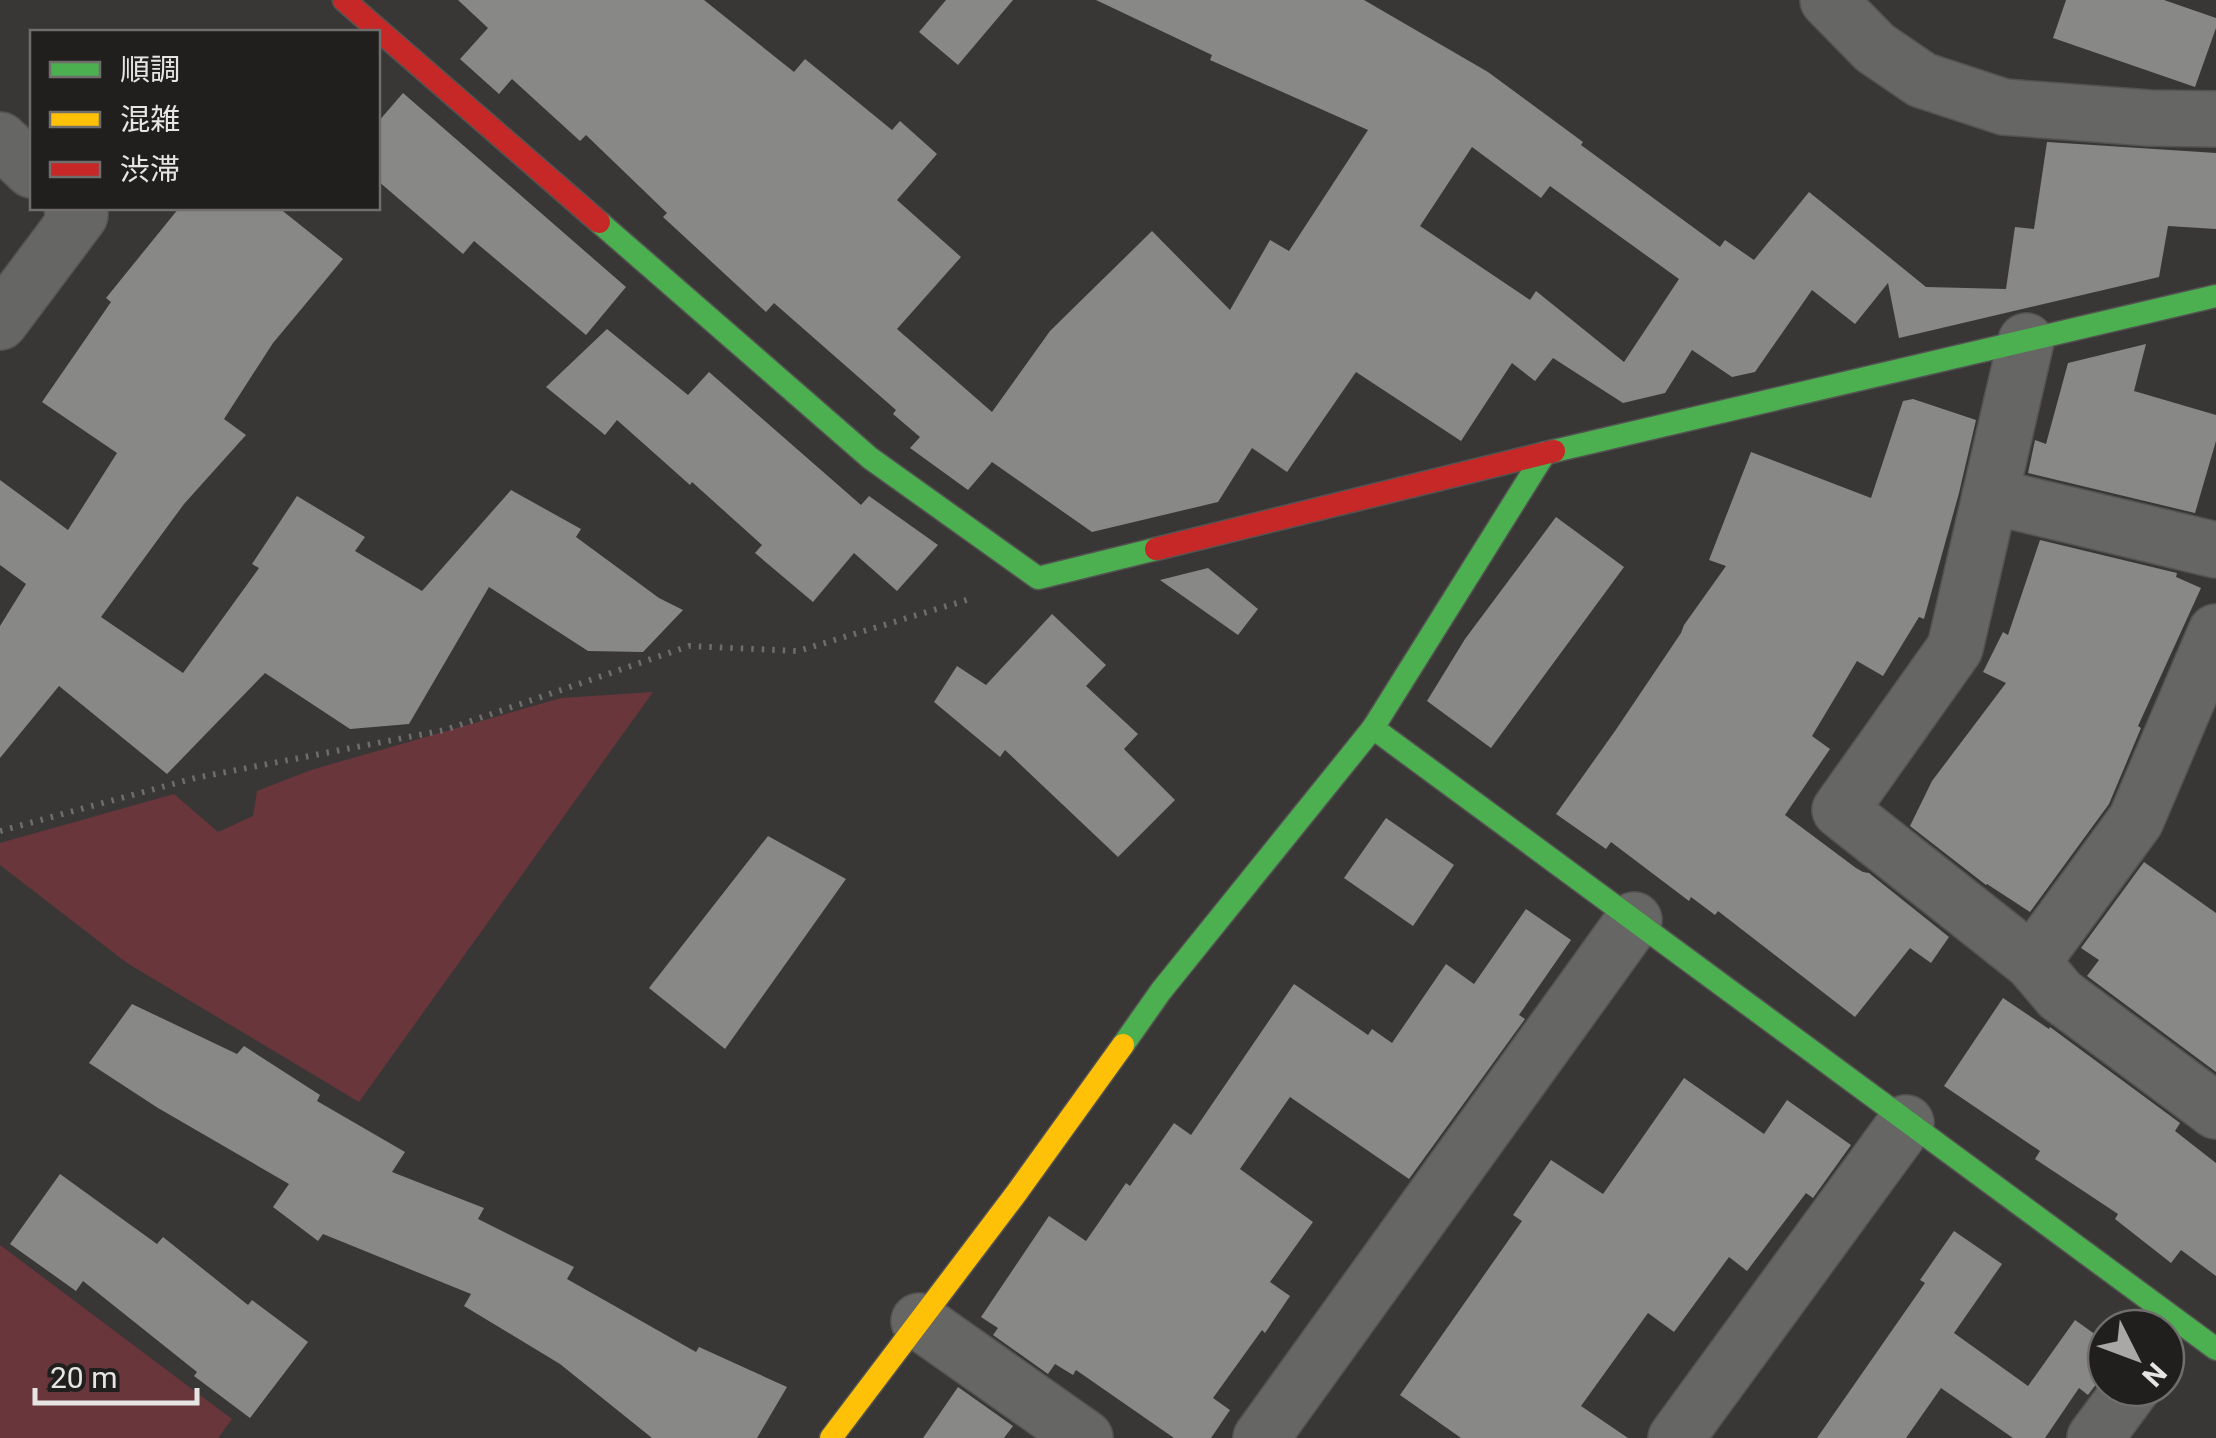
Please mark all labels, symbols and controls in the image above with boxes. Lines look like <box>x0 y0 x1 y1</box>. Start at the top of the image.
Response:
legend <box>30 30 380 210</box>
text: 順調 <box>120 52 180 87</box>
text: 混雑 <box>120 102 180 137</box>
text: 渋滞 <box>120 152 180 187</box>
north arrow <box>2086 1308 2186 1408</box>
scale bar <box>35 1343 198 1405</box>
text: N <box>2135 1356 2173 1393</box>
text: 20 m <box>50 1360 117 1395</box>

